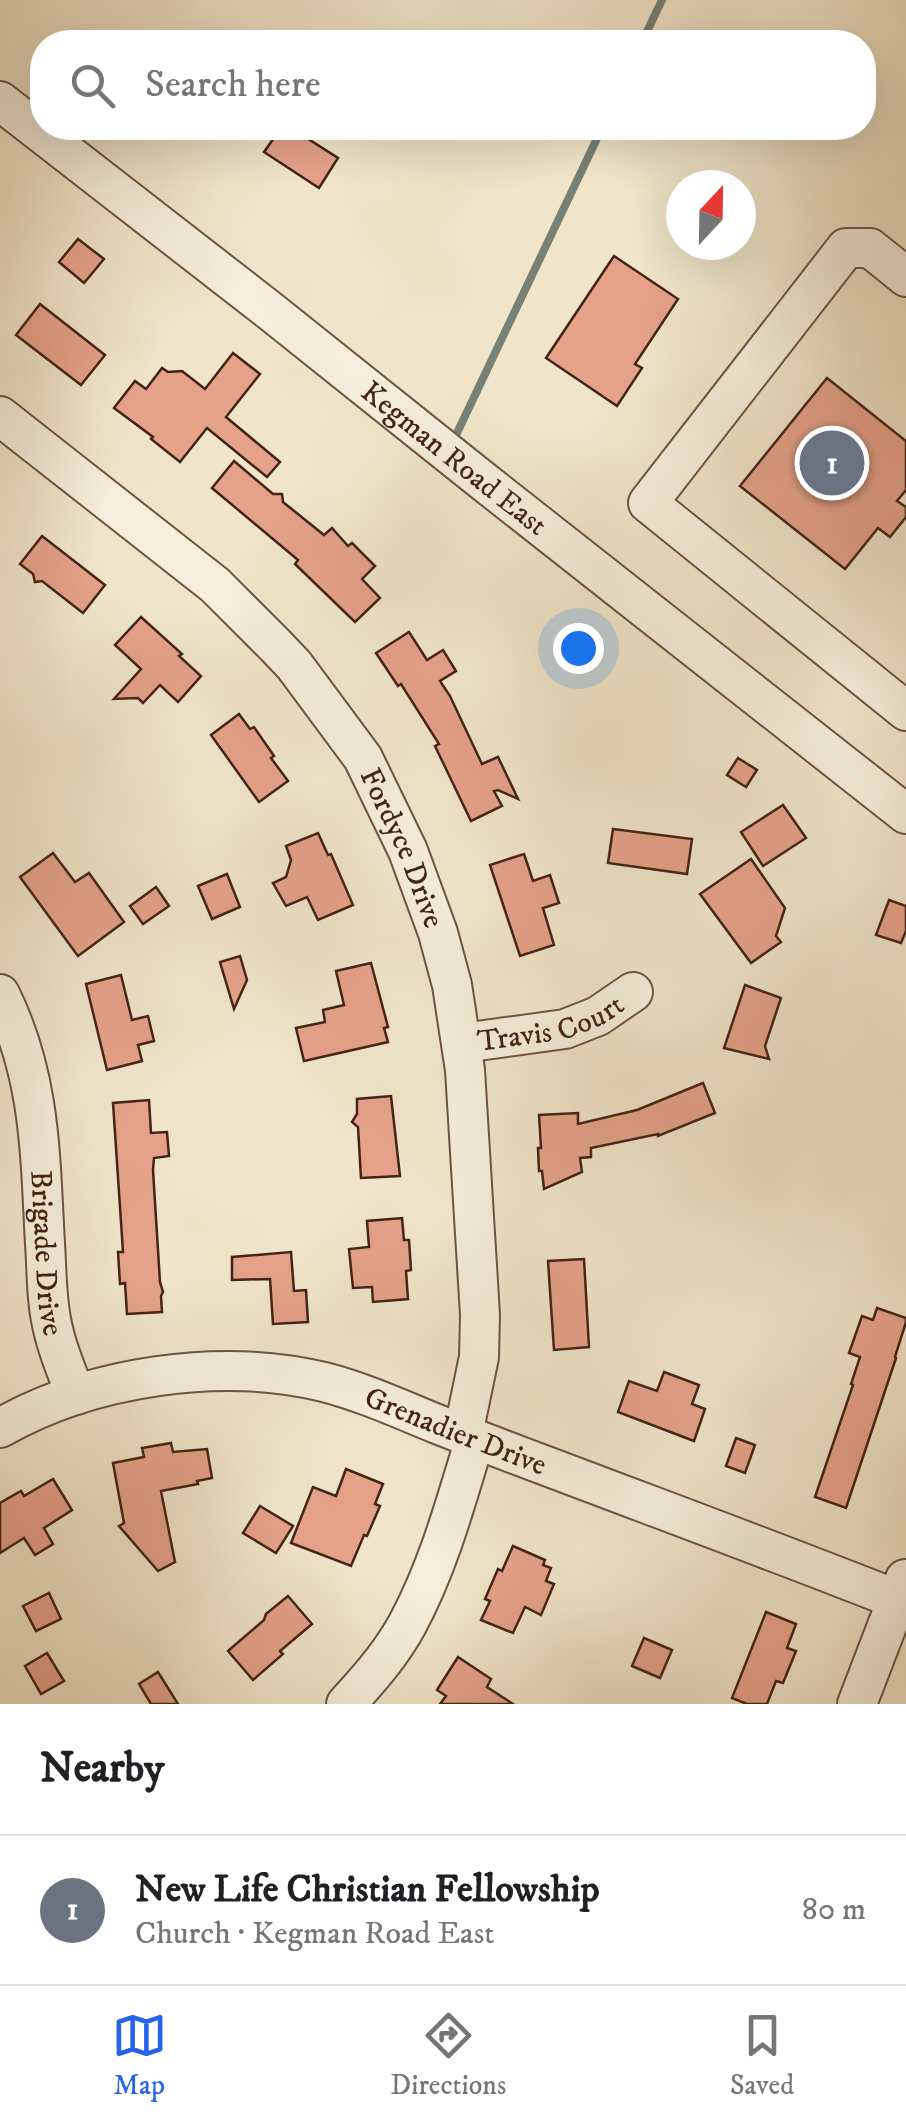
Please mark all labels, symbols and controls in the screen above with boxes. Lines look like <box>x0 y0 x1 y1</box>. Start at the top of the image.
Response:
search box <box>30 30 876 140</box>
icon: search <box>65 58 120 113</box>
text: Search here <box>145 61 321 109</box>
north arrow <box>666 170 756 260</box>
street label: Kegman Road East <box>353 374 554 544</box>
pin: 1 <box>800 426 864 500</box>
your location <box>553 623 604 674</box>
street label: Fordyce Drive <box>351 762 452 933</box>
street label: Travis Court <box>475 987 632 1061</box>
street label: Brigade Drive <box>21 1169 71 1339</box>
street label: Grenadier Drive <box>359 1379 551 1484</box>
text: Nearby <box>40 1743 164 1795</box>
text: New Life Christian Fellowship <box>135 1866 600 1914</box>
text: 1 <box>67 1890 78 1930</box>
text: 80 m <box>802 1890 866 1930</box>
text: Church · Kegman Road East <box>135 1914 495 1954</box>
tab: Map <box>112 2008 167 2103</box>
tab: Directions <box>390 2008 506 2103</box>
tab: Saved <box>730 2008 794 2103</box>

